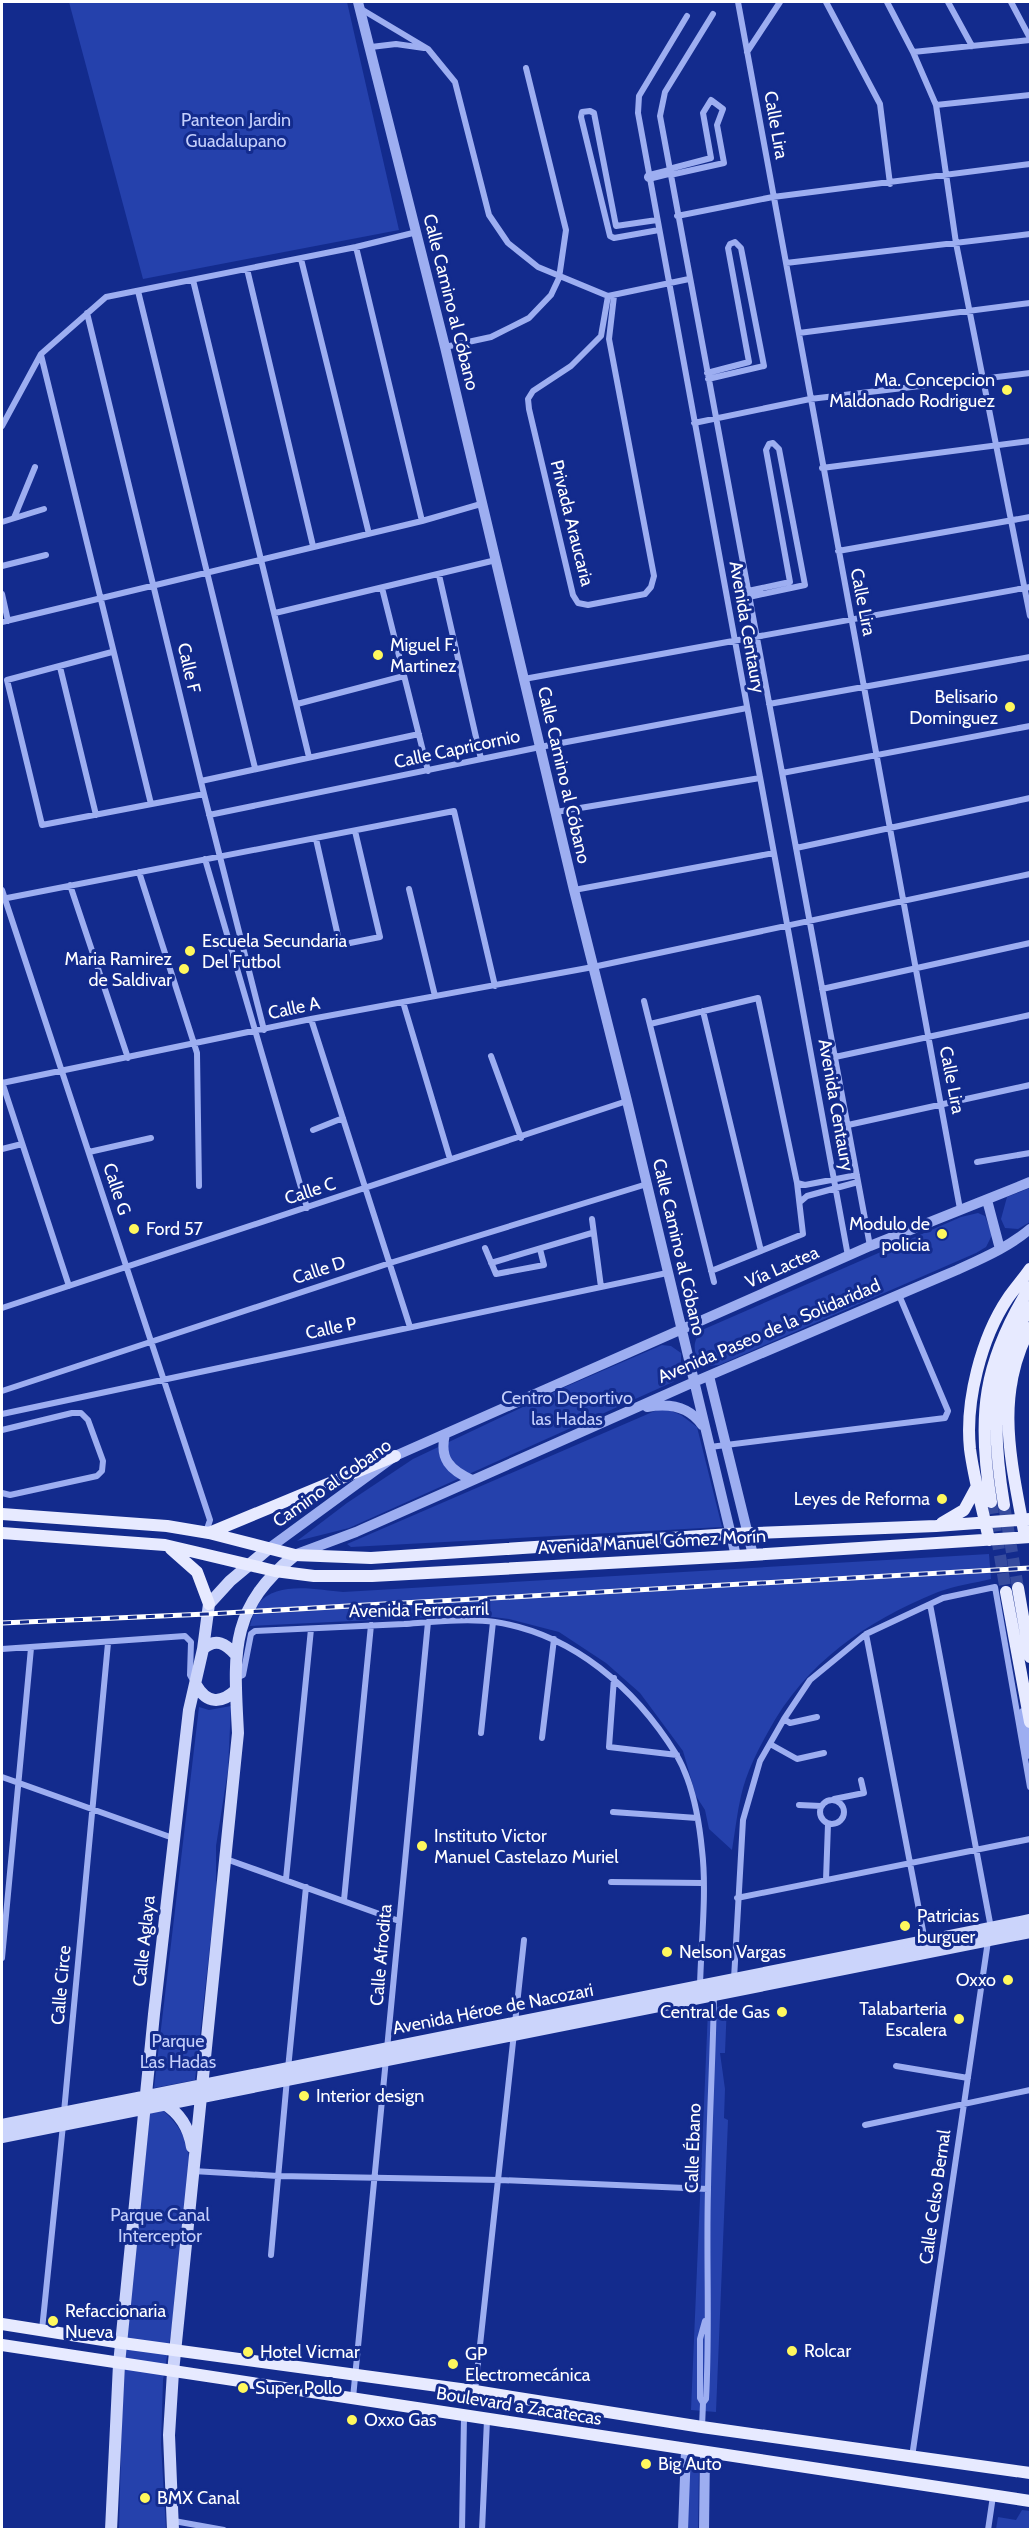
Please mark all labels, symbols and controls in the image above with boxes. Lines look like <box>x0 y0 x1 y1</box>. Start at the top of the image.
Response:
street label: Calle Lira <box>759 89 793 161</box>
park label: Panteon Jardin Guadalupano <box>181 109 291 152</box>
street label: Calle Camino al Cóbano <box>418 212 484 393</box>
place label: Ma. Concepcion Maldonado Rodriguez <box>829 369 996 412</box>
marker: Ma. Concepcion Maldonado Rodriguez <box>1000 383 1014 397</box>
street label: Privada Araucaria <box>546 458 598 589</box>
street label: Avenida Centaury <box>725 559 769 695</box>
street label: Calle Lira <box>846 566 880 638</box>
place label: Miguel F. Martinez <box>390 634 457 677</box>
street label: Calle F <box>173 641 206 696</box>
marker: Miguel F. Martinez <box>371 648 385 662</box>
street label: Calle Camino al Cóbano <box>533 684 595 866</box>
place label: Belisario Dominguez <box>909 686 999 729</box>
marker: Belisario Dominguez <box>1003 700 1017 714</box>
street label: Calle Capricornio <box>392 725 522 773</box>
place label: Escuela Secundaria Del Futbol <box>202 930 348 973</box>
marker: Escuela Secundaria Del Futbol <box>183 944 197 958</box>
place label: Maria Ramirez de Saldivar <box>65 948 173 991</box>
marker: Maria Ramirez de Saldivar <box>177 962 191 976</box>
street label: Calle A <box>266 992 322 1024</box>
street label: Avenida Centaury <box>814 1037 858 1173</box>
street label: Calle Lira <box>935 1044 969 1116</box>
street label: Calle Camino al Cóbano <box>648 1156 710 1338</box>
street label: Calle G <box>98 1160 136 1218</box>
street label: Calle C <box>282 1172 338 1210</box>
place label: Modulo de policia <box>849 1213 930 1256</box>
place label: Ford 57 <box>146 1218 203 1240</box>
marker: Ford 57 <box>127 1222 141 1236</box>
marker: Modulo de policia <box>935 1227 949 1241</box>
street label: Vía Lactea <box>742 1241 822 1293</box>
street label: Calle D <box>290 1251 348 1289</box>
street label: Avenida Paseo de la Solidaridad <box>654 1274 884 1388</box>
street label: Calle P <box>303 1312 359 1344</box>
park label: Centro Deportivo las Hadas <box>501 1387 633 1430</box>
street label: Camino al Cobano <box>269 1434 396 1532</box>
place label: Leyes de Reforma <box>794 1488 930 1510</box>
marker: Leyes de Reforma <box>935 1492 949 1506</box>
street label: Avenida Manuel Gómez Morín <box>537 1525 767 1559</box>
street label: Avenida Ferrocarril <box>349 1598 490 1622</box>
place label: Instituto Victor Manuel Castelazo Muriel <box>434 1825 619 1868</box>
marker: Instituto Victor Manuel Castelazo Muriel <box>415 1839 429 1853</box>
street label: Calle Aglaya <box>128 1894 160 1988</box>
street label: Calle Afrodita <box>366 1903 396 2007</box>
place label: Patricias burguer <box>917 1905 979 1948</box>
marker: Patricias burguer <box>898 1919 912 1933</box>
place label: Nelson Vargas <box>679 1941 786 1963</box>
street label: Calle Circe <box>47 1944 75 2026</box>
marker: Nelson Vargas <box>660 1945 674 1959</box>
place label: Oxxo <box>956 1969 996 1991</box>
marker: Oxxo <box>1001 1973 1015 1987</box>
street label: Avenida Héroe de Nacozari <box>391 1979 595 2039</box>
place label: Talabarteria Escalera <box>859 1998 947 2041</box>
place label: Central de Gas <box>660 2001 770 2023</box>
marker: Central de Gas <box>775 2005 789 2019</box>
marker: Talabarteria Escalera <box>952 2012 966 2026</box>
park label: Parque Las Hadas <box>140 2030 216 2073</box>
place label: Interior design <box>316 2085 424 2107</box>
marker: Interior design <box>297 2089 311 2103</box>
street label: Calle Ébano <box>680 2103 706 2193</box>
street label: Calle Celso Bernal <box>915 2128 955 2266</box>
park label: Parque Canal Interceptor <box>110 2204 211 2247</box>
place label: Refaccionaria Nueva <box>65 2300 166 2343</box>
marker: Refaccionaria Nueva <box>46 2314 60 2328</box>
place label: Rolcar <box>804 2340 851 2362</box>
place label: Hotel Vicmar <box>260 2341 360 2363</box>
place label: GP Electromecánica <box>465 2343 591 2386</box>
marker: Rolcar <box>785 2344 799 2358</box>
marker: Hotel Vicmar <box>241 2345 255 2359</box>
marker: GP Electromecánica <box>446 2357 460 2371</box>
place label: Super Pollo <box>255 2377 342 2399</box>
marker: Super Pollo <box>236 2381 250 2395</box>
street label: Boulevard a Zacatecas <box>435 2382 603 2430</box>
place label: Oxxo Gas <box>364 2409 437 2431</box>
marker: Oxxo Gas <box>345 2413 359 2427</box>
place label: Big Auto <box>658 2453 722 2475</box>
marker: Big Auto <box>639 2457 653 2471</box>
place label: BMX Canal <box>157 2487 241 2509</box>
marker: BMX Canal <box>138 2491 152 2505</box>

